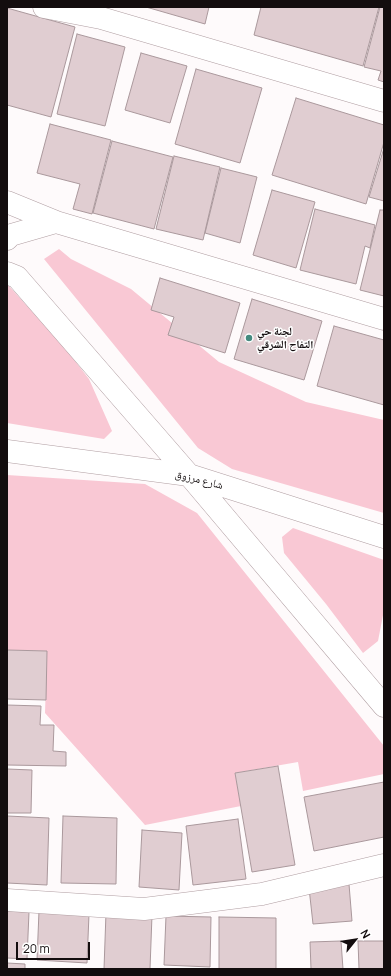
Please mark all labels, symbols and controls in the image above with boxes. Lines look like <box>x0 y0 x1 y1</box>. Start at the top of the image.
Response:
place label: لجنة حي التفاح الشرقي <box>257 325 313 351</box>
marker: لجنة حي التفاح الشرقي <box>244 333 254 343</box>
street label: شارع مرزوق <box>174 468 224 492</box>
north arrow <box>335 920 375 960</box>
text: N <box>357 927 374 941</box>
scale bar <box>18 934 92 960</box>
text: 20 m <box>23 940 50 957</box>

